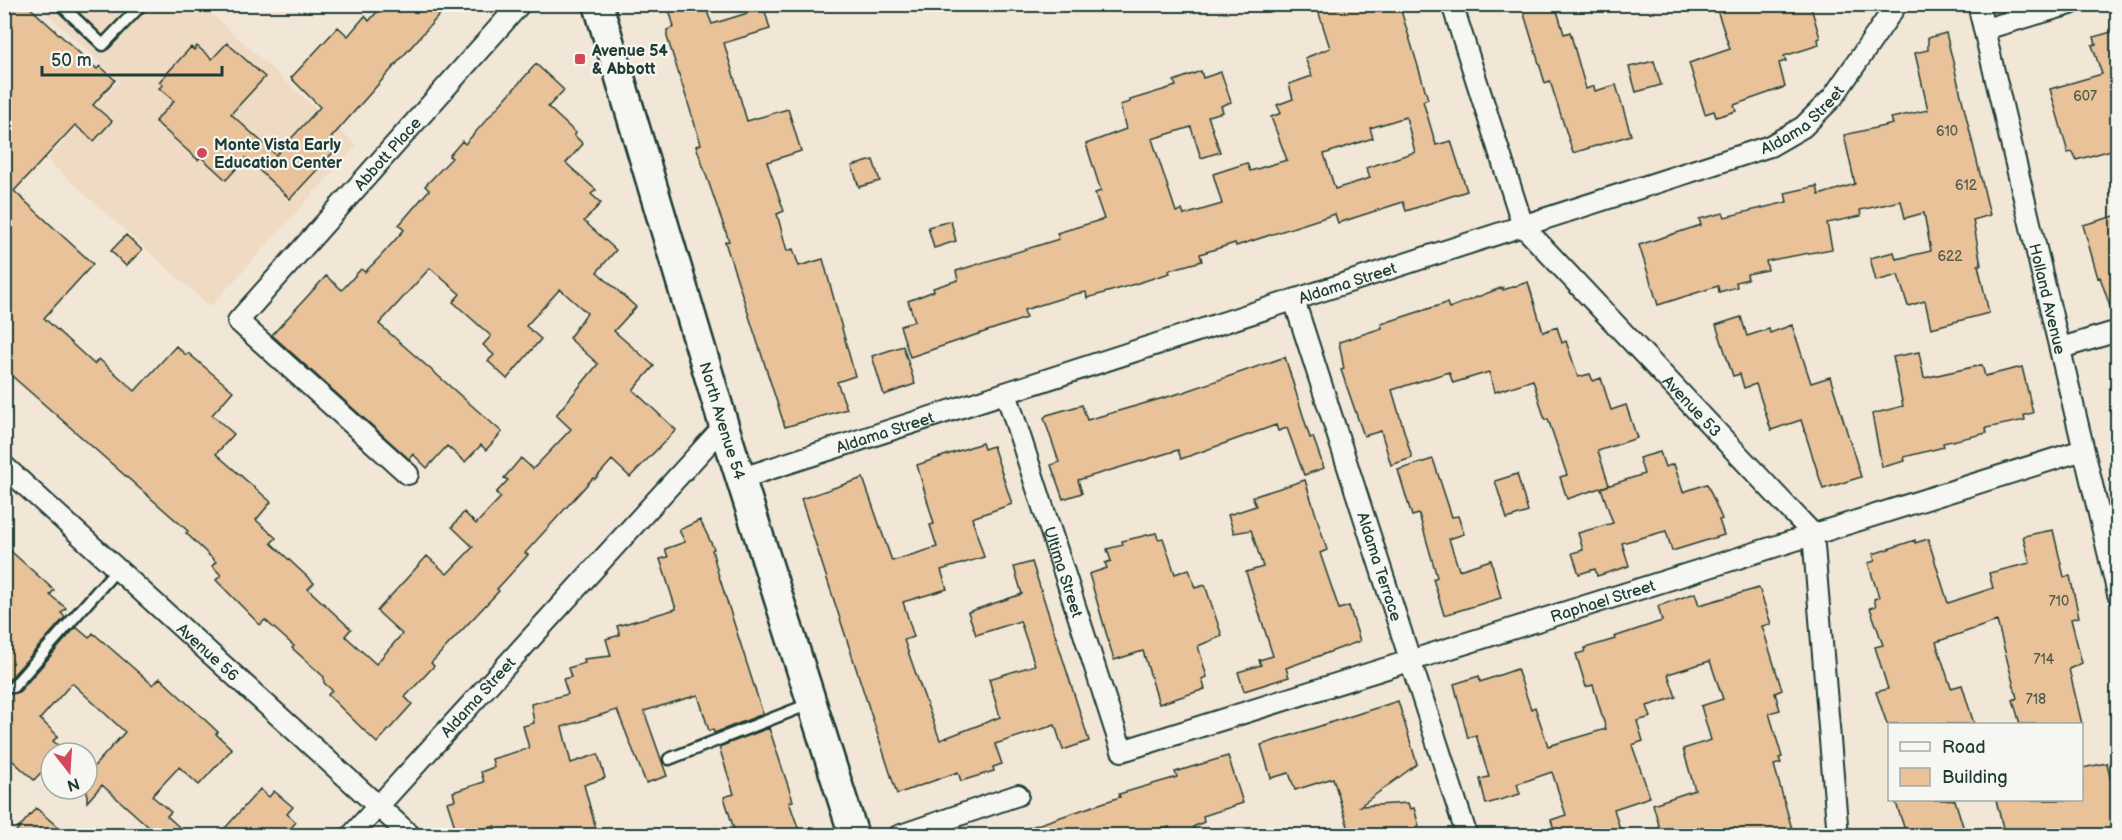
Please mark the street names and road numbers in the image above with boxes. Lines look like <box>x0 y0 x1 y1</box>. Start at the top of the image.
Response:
street label: Aldama Street <box>1759 82 1849 159</box>
street label: Abbott Place <box>351 114 426 195</box>
street label: Holland Avenue <box>2024 242 2069 357</box>
street label: Aldama Street <box>1296 259 1399 309</box>
street label: North Avenue 54 <box>694 360 749 483</box>
street label: Avenue 53 <box>1658 372 1725 441</box>
street label: Aldama Street <box>834 409 937 458</box>
street label: Aldama Terrace <box>1352 510 1405 624</box>
street label: Ultima Street <box>1039 525 1086 620</box>
street label: Raphael Street <box>1548 577 1658 627</box>
street label: Avenue 56 <box>172 620 242 686</box>
street label: Aldama Street <box>437 654 520 742</box>

